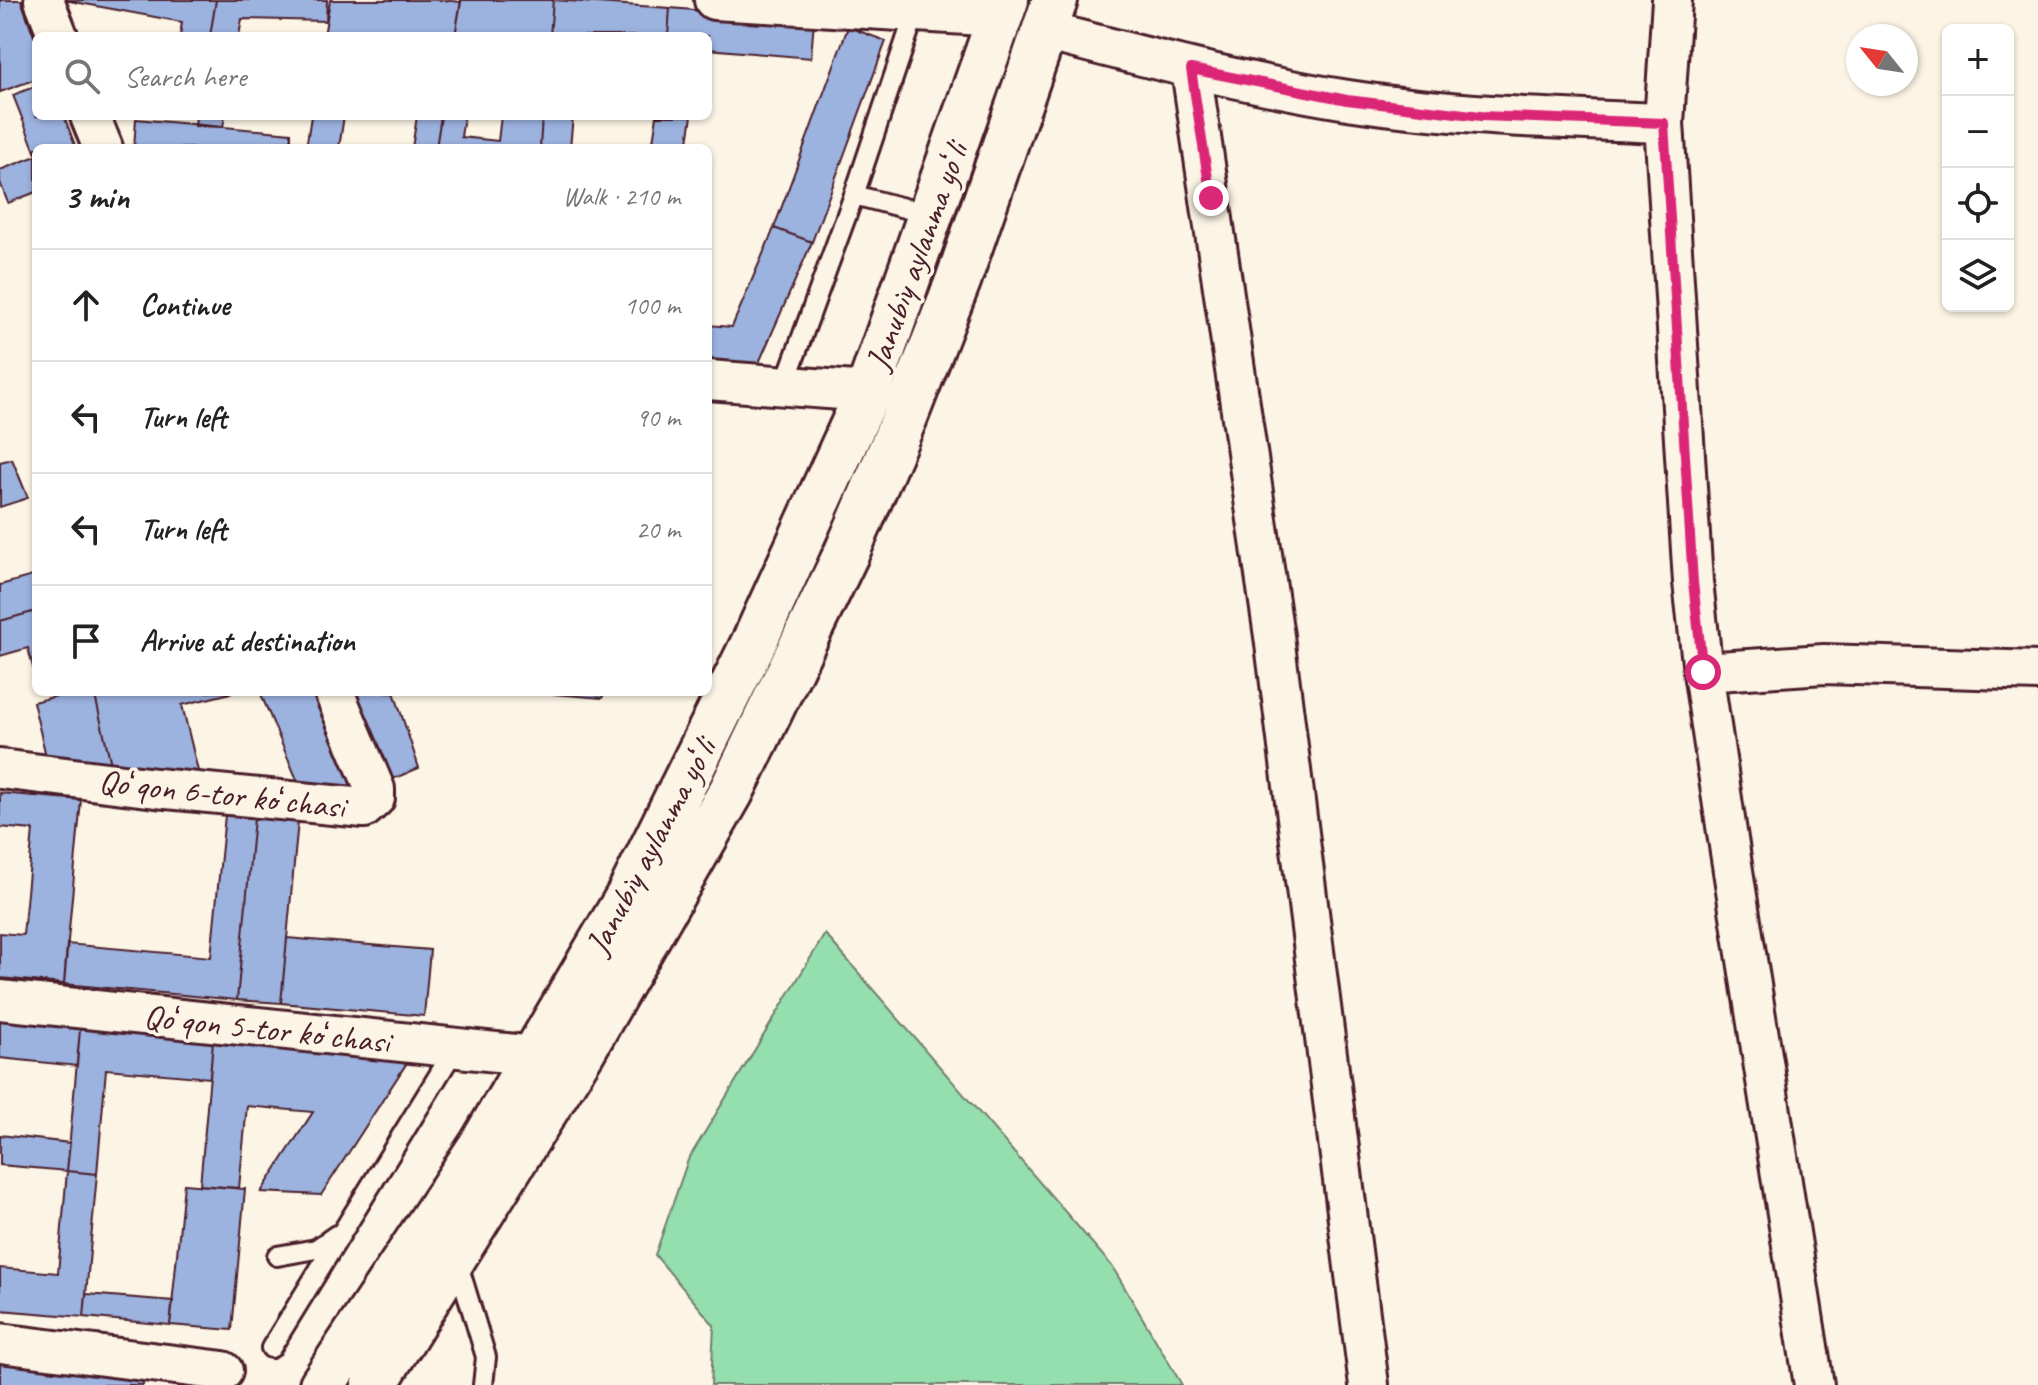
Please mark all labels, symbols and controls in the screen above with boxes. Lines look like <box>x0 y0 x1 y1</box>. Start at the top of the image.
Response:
north arrow <box>1846 24 1918 96</box>
map controls <box>1942 24 2014 312</box>
button: + <box>1942 24 2014 96</box>
search box <box>32 32 712 120</box>
icon: search <box>60 54 104 98</box>
text: Search here <box>124 57 246 95</box>
button: − <box>1942 96 2014 168</box>
street label: Janubiy aylanma yoʻli <box>855 133 979 378</box>
button: locate <box>1942 168 2014 240</box>
text: 3 min <box>64 175 129 218</box>
text: Walk · 210 m <box>563 180 680 213</box>
route end <box>1193 180 1229 216</box>
button: layers <box>1942 240 2014 312</box>
icon: ahead <box>64 283 108 327</box>
text: Continue <box>140 286 230 324</box>
text: 100 m <box>624 289 680 322</box>
icon: left <box>64 395 108 439</box>
text: Turn left <box>140 398 227 436</box>
text: 90 m <box>636 401 680 434</box>
icon: left <box>64 507 108 551</box>
text: Turn left <box>140 510 227 548</box>
text: 20 m <box>636 513 680 546</box>
icon: arrive <box>64 619 108 663</box>
text: Arrive at destination <box>140 622 355 660</box>
route start <box>1685 654 1721 690</box>
street label: Janubiy aylanma yoʻli <box>574 728 727 963</box>
street label: Qoʻqon 6-tor koʻchasi <box>97 759 351 828</box>
street label: Qoʻqon 5-tor koʻchasi <box>142 994 396 1063</box>

